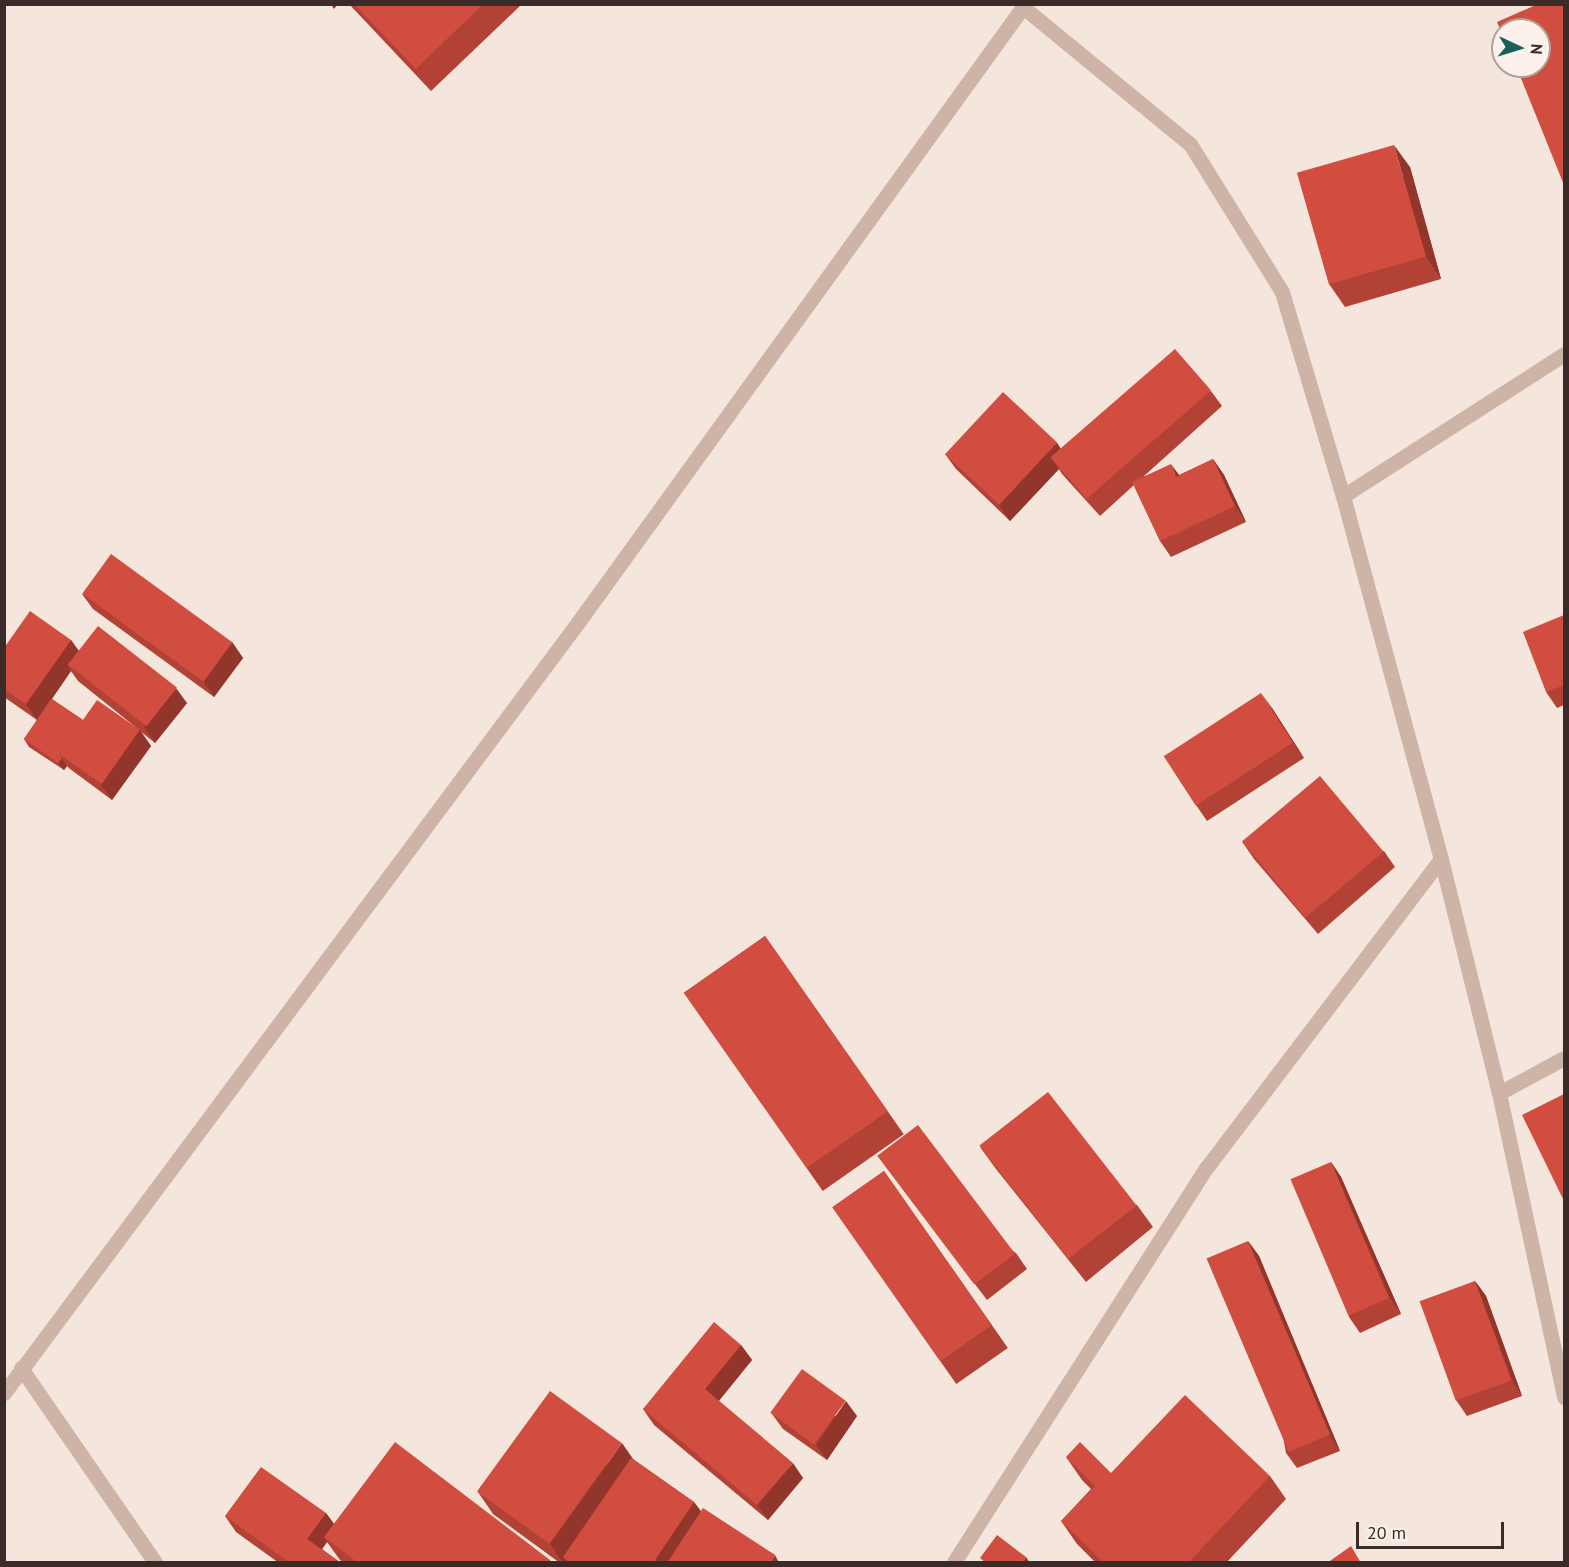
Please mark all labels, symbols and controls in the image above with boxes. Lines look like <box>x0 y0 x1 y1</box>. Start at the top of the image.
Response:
north arrow <box>1491 18 1551 78</box>
text: N <box>1527 43 1547 55</box>
scale bar <box>1359 1510 1508 1548</box>
text: 20 m <box>1367 1521 1406 1544</box>

